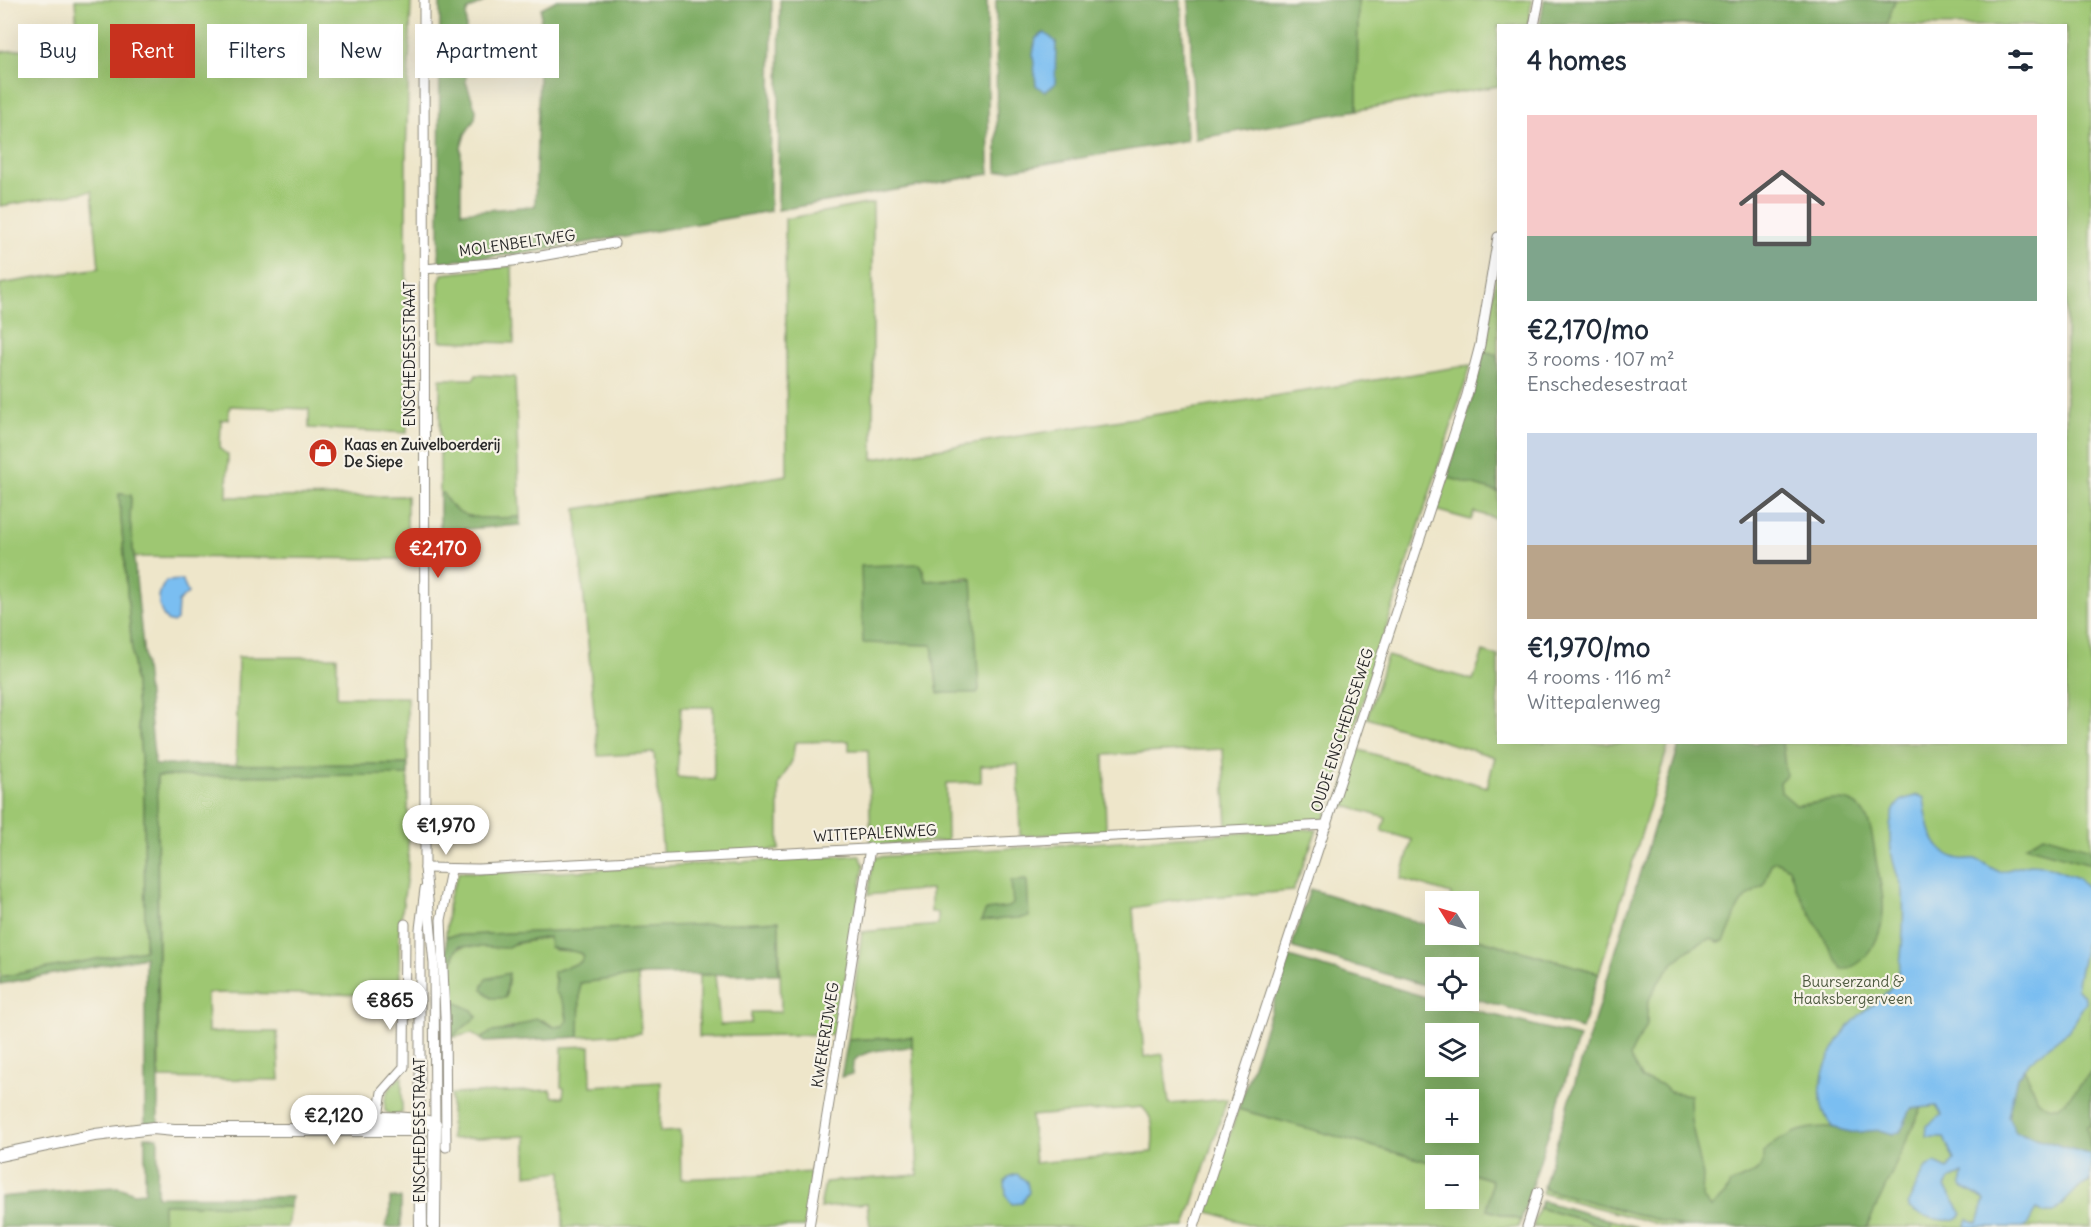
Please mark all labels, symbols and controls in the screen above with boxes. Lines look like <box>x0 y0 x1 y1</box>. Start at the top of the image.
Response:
chip: Buy <box>18 24 98 78</box>
chip: Rent <box>110 24 195 78</box>
chip: Filters <box>207 24 307 78</box>
chip: New <box>319 24 403 78</box>
chip: Apartment <box>415 24 559 78</box>
text: 4 homes <box>1527 44 1626 77</box>
icon: filters <box>2004 44 2037 77</box>
icon: home <box>1728 154 1836 262</box>
street label: MOLENBELTWEG <box>458 225 577 261</box>
street label: ENSCHEDESESTRAAT <box>400 281 419 427</box>
text: €2,170/mo <box>1527 313 1649 346</box>
text: 3 rooms · 107 m² <box>1527 346 1675 371</box>
text: Enschedesestraat <box>1527 371 1687 396</box>
place label: Kaas en Zuivelboerderij De Siepe <box>344 435 500 472</box>
shop icon: Kaas en Zuivelboerderij De Siepe <box>307 437 339 469</box>
icon: home <box>1728 472 1836 580</box>
pin: €2,170 <box>389 528 487 579</box>
text: €2,170 <box>409 535 467 560</box>
text: €1,970/mo <box>1527 631 1650 664</box>
street label: OUDE ENSCHEDESEWEG <box>1306 645 1378 814</box>
text: 4 rooms · 116 m² <box>1527 664 1672 689</box>
text: Wittepalenweg <box>1527 689 1661 714</box>
pin: €1,970 <box>397 805 495 856</box>
text: €1,970 <box>416 812 476 837</box>
street label: WITTEPALENWEG <box>813 820 937 846</box>
north arrow <box>1425 891 1479 945</box>
map controls <box>1425 891 1479 1209</box>
button: locate <box>1425 957 1479 1011</box>
park label: Buurserzand & Haaksbergerveen <box>1793 972 1913 1008</box>
pin: €865 <box>354 980 426 1031</box>
street label: KWEKERIJWEG <box>807 981 843 1089</box>
text: €865 <box>366 987 414 1012</box>
button: layers <box>1425 1023 1479 1077</box>
street label: ENSCHEDESESTRAAT <box>410 1057 429 1203</box>
button: + <box>1425 1089 1479 1143</box>
pin: €2,120 <box>285 1095 383 1146</box>
text: €2,120 <box>304 1102 364 1127</box>
button: − <box>1425 1155 1479 1209</box>

